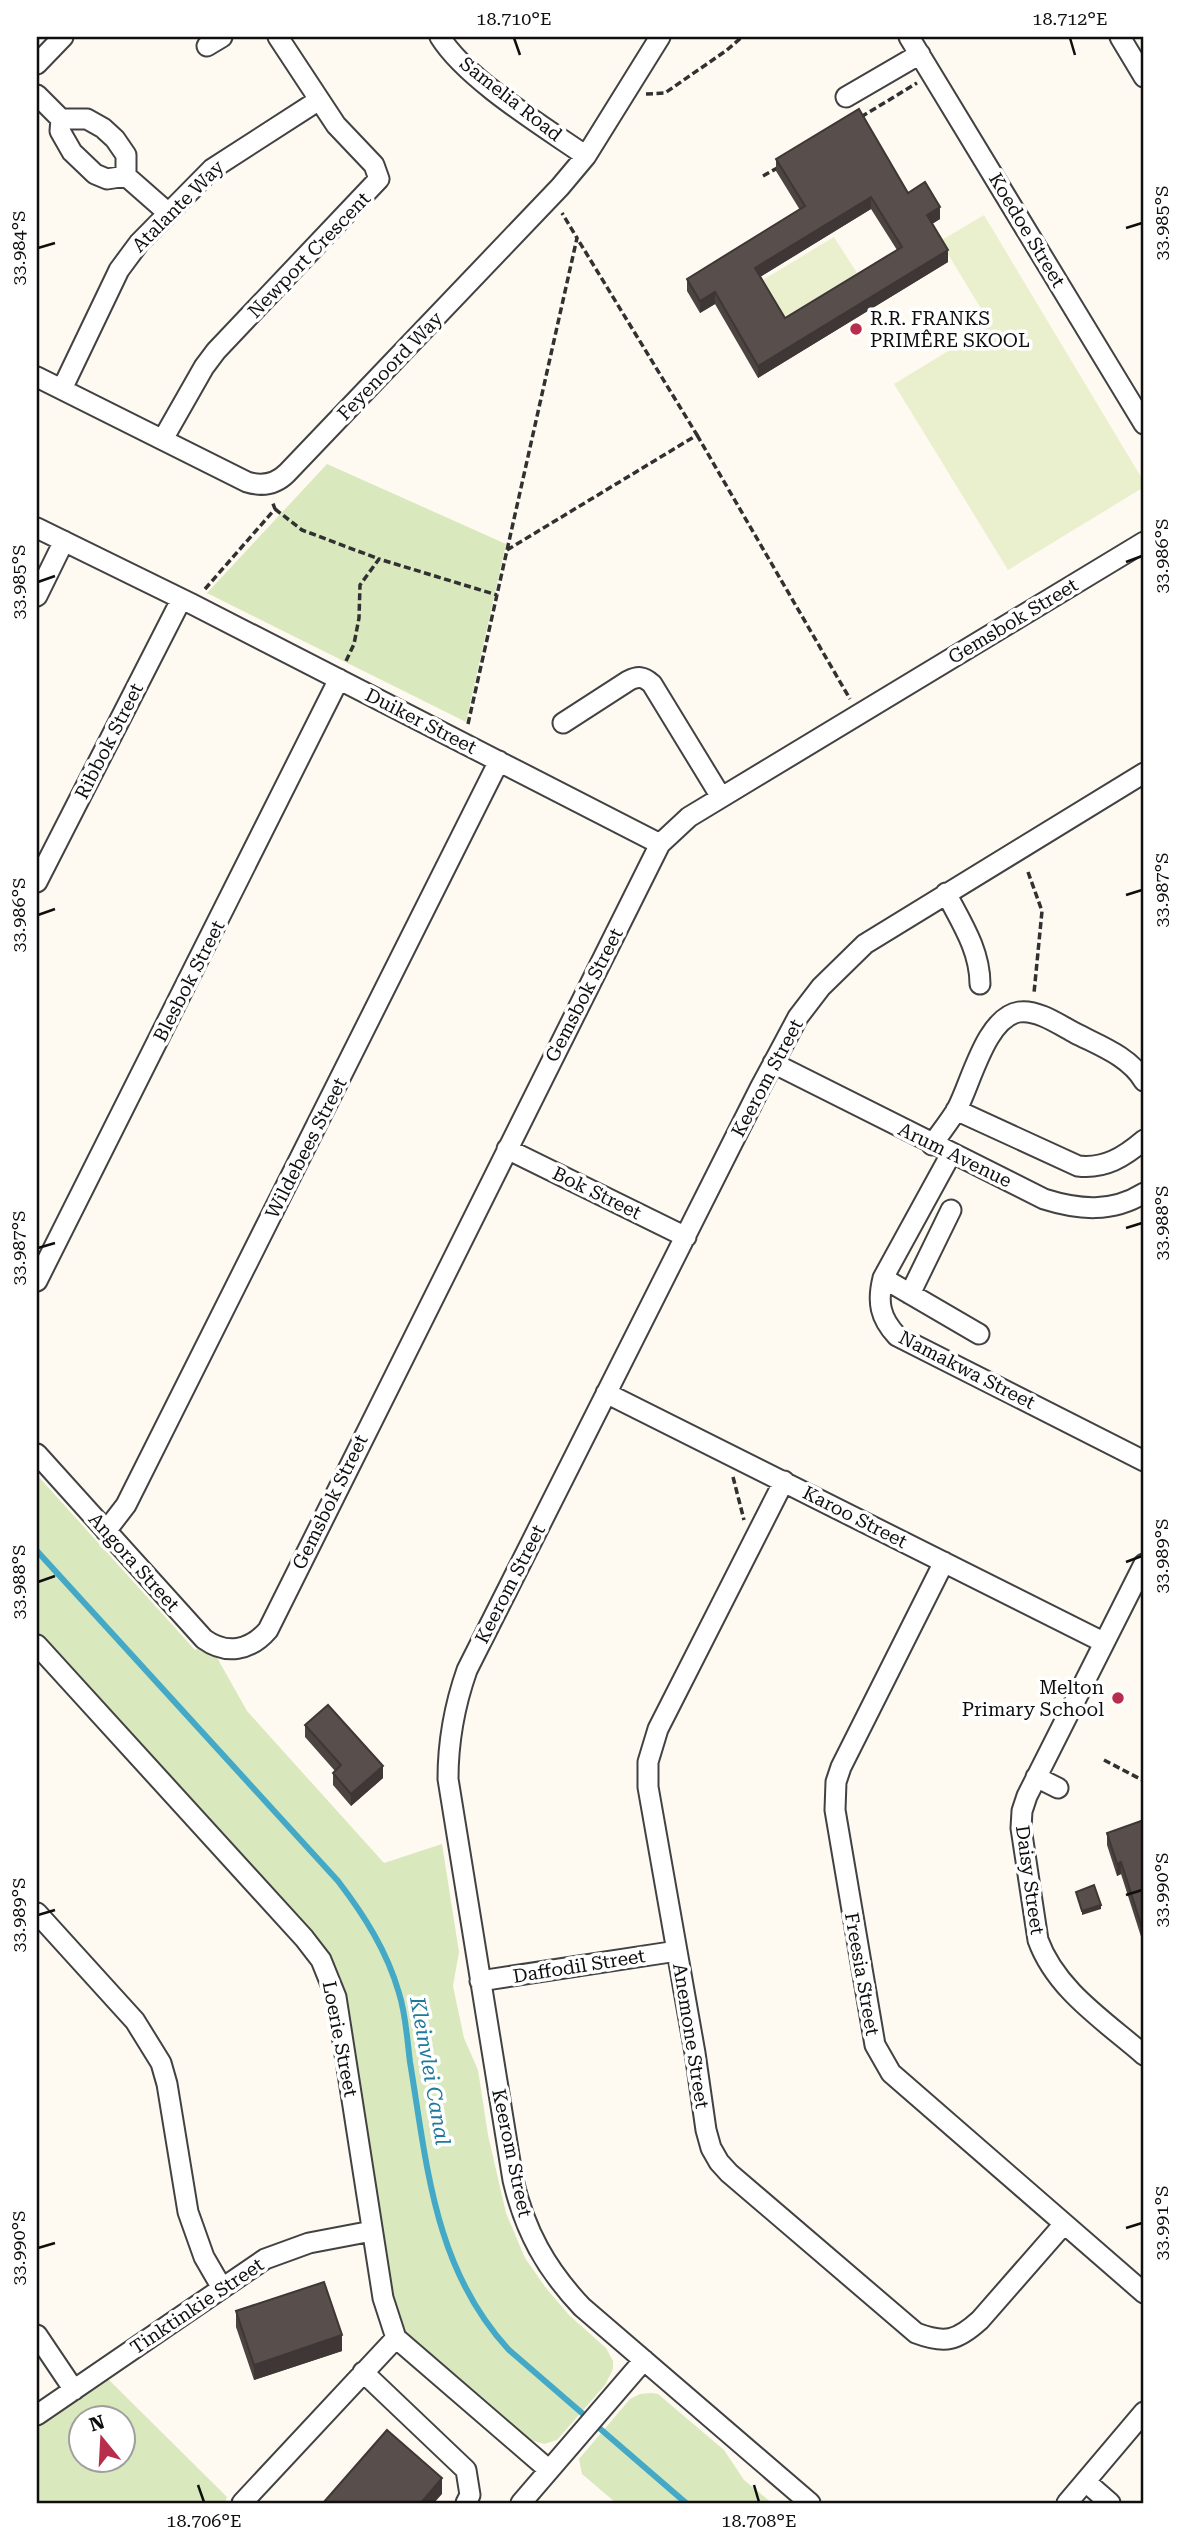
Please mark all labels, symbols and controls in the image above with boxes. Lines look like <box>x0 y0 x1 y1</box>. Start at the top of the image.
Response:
text: 18.710°E <box>476 8 552 29</box>
text: 18.712°E <box>1032 8 1108 29</box>
street label: Samelia Road <box>455 52 567 146</box>
street label: Atalante Way <box>127 155 229 257</box>
street label: Koedoe Street <box>984 169 1070 291</box>
text: 33.985°S <box>1151 186 1172 261</box>
street label: Newport Crescent <box>243 187 375 323</box>
text: 33.984°S <box>8 211 29 286</box>
street label: Feyenoord Way <box>332 306 448 425</box>
place label: R.R. FRANKS PRIMÊRE SKOOL <box>870 307 1030 352</box>
marker: R.R. FRANKS PRIMÊRE SKOOL <box>848 321 864 337</box>
text: 33.986°S <box>1151 519 1172 594</box>
text: 33.985°S <box>8 545 29 620</box>
street label: Gemsbok Street <box>944 573 1082 669</box>
street label: Ribbok Street <box>70 679 148 803</box>
street label: Duiker Street <box>362 683 480 759</box>
text: 33.987°S <box>1151 853 1172 928</box>
text: 33.986°S <box>8 878 29 953</box>
street label: Blesbok Street <box>148 916 230 1046</box>
street label: Gemsbok Street <box>540 924 628 1066</box>
street label: Keerom Street <box>726 1015 808 1141</box>
street label: Wildebees Street <box>261 1074 351 1222</box>
street label: Arum Avenue <box>895 1118 1015 1192</box>
street label: Bok Street <box>549 1162 645 1224</box>
text: 33.988°S <box>1151 1186 1172 1261</box>
text: 33.987°S <box>8 1211 29 1286</box>
street label: Namakwa Street <box>895 1326 1039 1414</box>
street label: Gemsbok Street <box>287 1431 373 1573</box>
street label: Karoo Street <box>799 1481 911 1553</box>
street label: Angora Street <box>84 1508 184 1616</box>
text: 33.989°S <box>1151 1519 1172 1594</box>
street label: Keerom Street <box>470 1521 550 1647</box>
text: 33.988°S <box>8 1545 29 1620</box>
place label: Melton Primary School <box>962 1676 1104 1721</box>
marker: Melton Primary School <box>1110 1690 1126 1706</box>
street label: Daisy Street <box>1011 1824 1049 1936</box>
text: 33.990°S <box>1151 1853 1172 1928</box>
text: 33.989°S <box>8 1878 29 1953</box>
street label: Freesia Street <box>840 1911 884 2037</box>
street label: Daffodil Street <box>511 1944 647 1988</box>
street label: Anemone Street <box>668 1962 714 2110</box>
street label: Loerie Street <box>317 1979 363 2099</box>
water label: Kleinvlei Canal <box>405 1994 455 2147</box>
street label: Keerom Street <box>487 2087 537 2219</box>
text: 33.991°S <box>1151 2186 1172 2261</box>
text: 33.990°S <box>8 2211 29 2286</box>
street label: Tinktinkie Street <box>126 2253 268 2359</box>
north arrow <box>66 2404 136 2474</box>
text: N <box>86 2410 108 2437</box>
text: 18.706°E <box>166 2510 242 2531</box>
text: 18.708°E <box>721 2510 797 2531</box>

